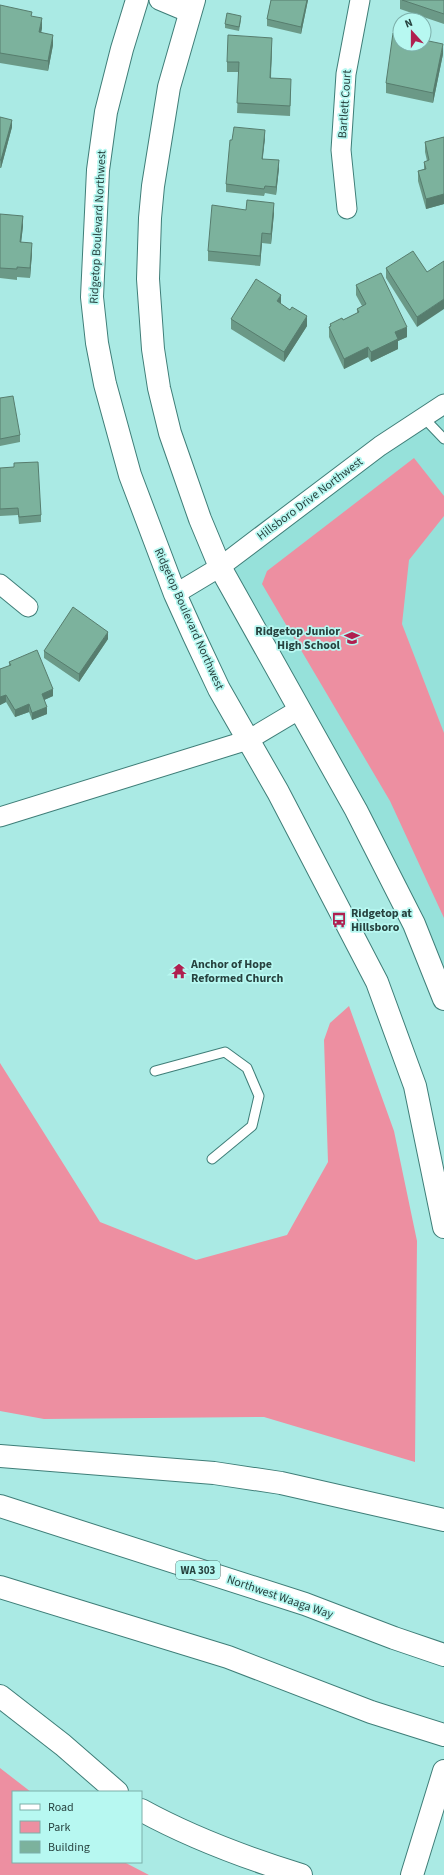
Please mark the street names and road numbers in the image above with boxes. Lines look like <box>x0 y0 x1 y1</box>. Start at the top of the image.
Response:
street label: Bartlett Court <box>334 69 356 139</box>
street label: Ridgetop Boulevard Northwest <box>85 150 111 304</box>
street label: Hillsboro Drive Northwest <box>253 453 367 545</box>
street label: Ridgetop Boulevard Northwest <box>150 545 228 693</box>
road number: WA 303 <box>176 1561 220 1579</box>
street label: Northwest Waaga Way <box>225 1571 336 1623</box>

